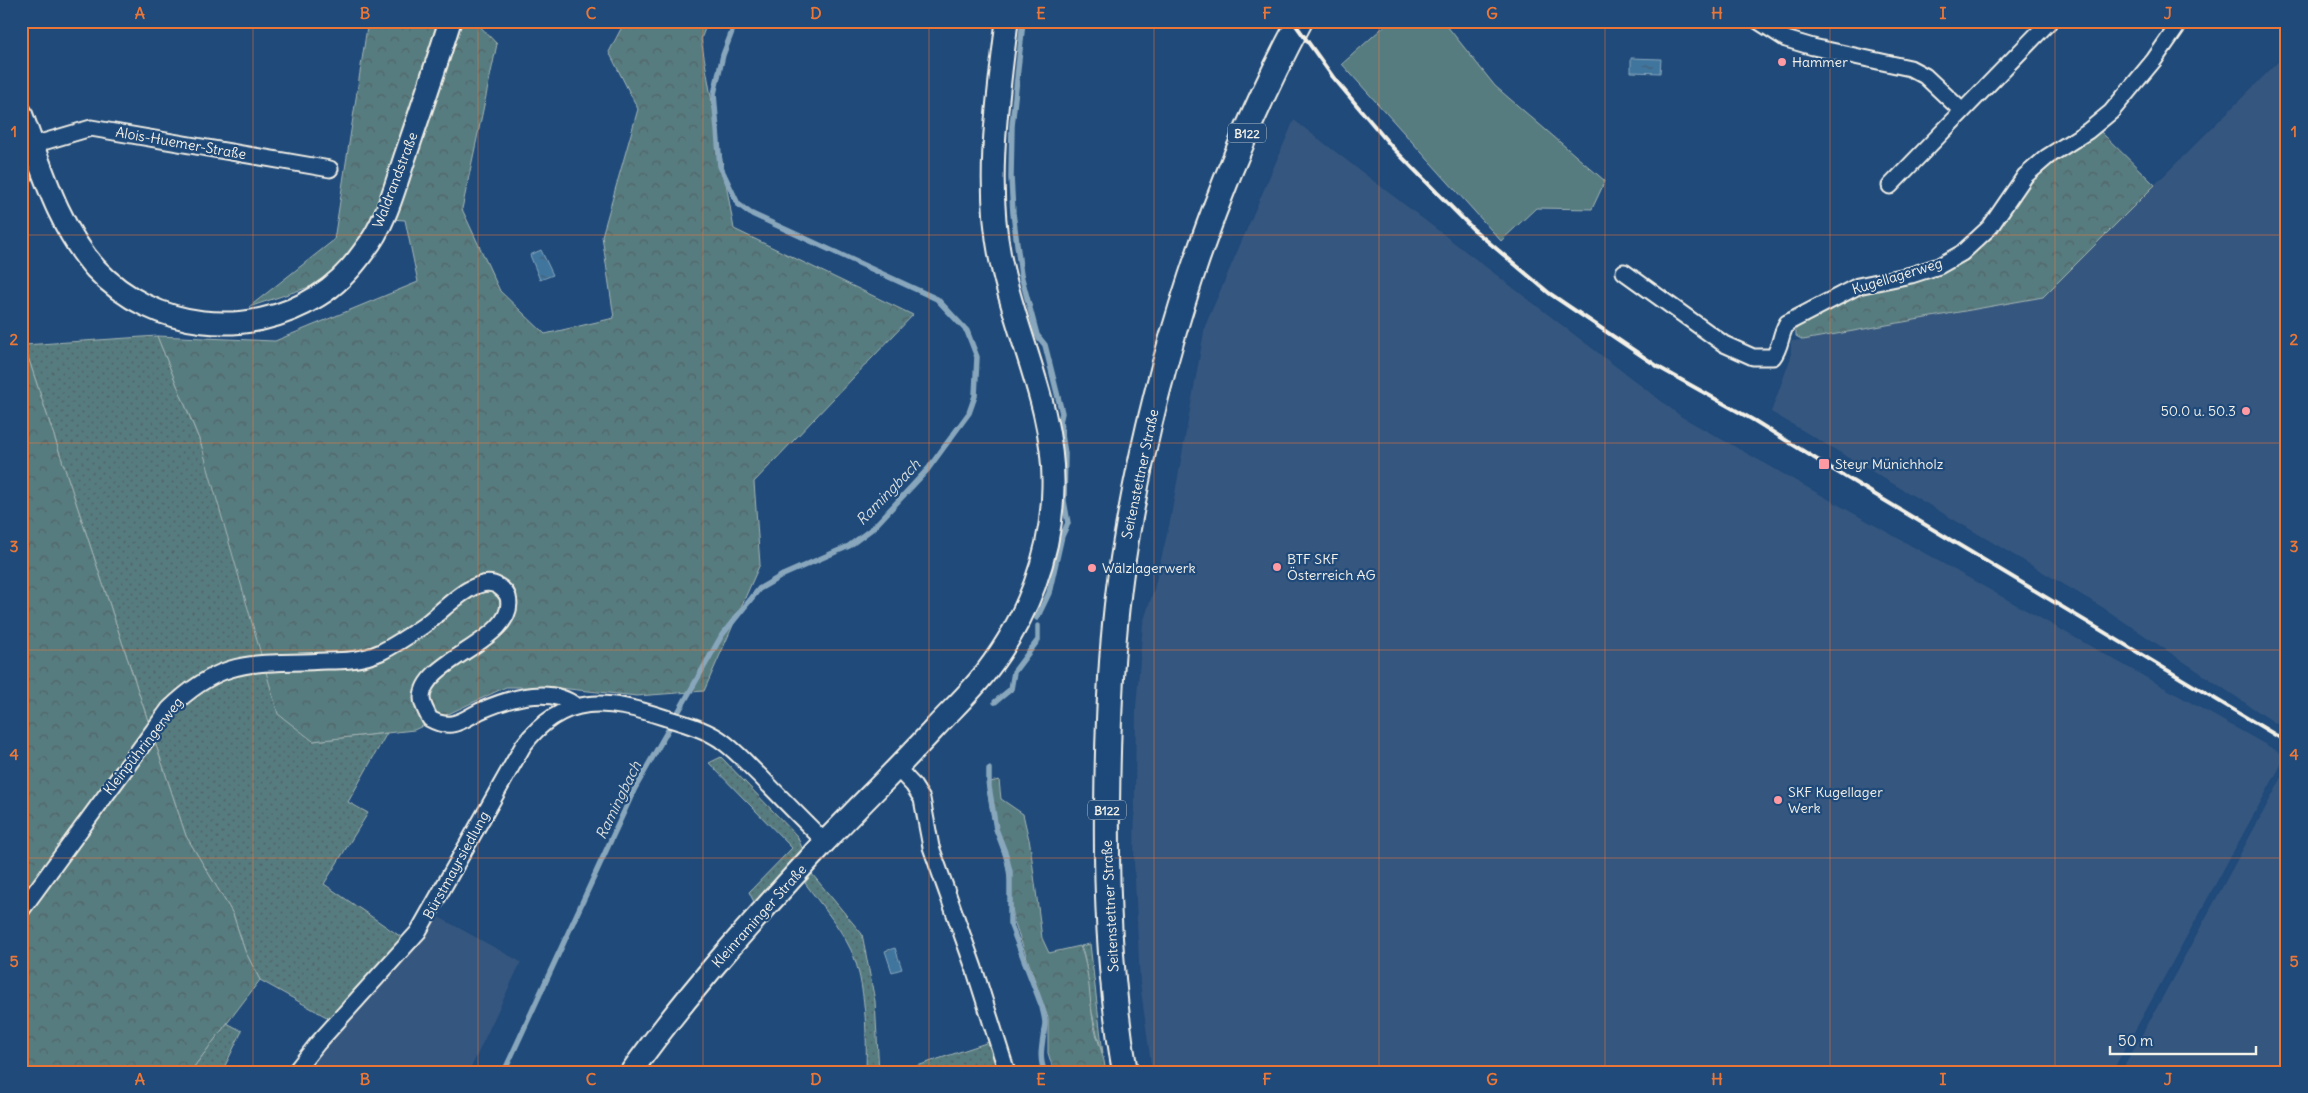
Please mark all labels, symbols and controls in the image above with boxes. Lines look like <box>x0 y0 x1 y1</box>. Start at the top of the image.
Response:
text: A <box>135 3 145 23</box>
text: B <box>360 3 371 23</box>
text: C <box>586 3 597 23</box>
text: D <box>810 3 822 23</box>
text: E <box>1036 3 1046 23</box>
text: F <box>1262 3 1272 23</box>
text: G <box>1486 3 1498 23</box>
text: H <box>1711 3 1723 23</box>
text: I <box>1940 3 1947 23</box>
text: J <box>2164 3 2173 23</box>
place label: Hammer <box>1792 53 1848 71</box>
marker: Hammer <box>1776 56 1788 68</box>
text: 1 <box>11 121 17 141</box>
text: 1 <box>2291 121 2297 141</box>
street label: Alois-Huemer-Straße <box>114 123 248 163</box>
road number: B122 <box>1228 124 1266 142</box>
street label: Waldrandstraße <box>368 129 422 231</box>
street label: Kugellagerweg <box>1850 254 1944 298</box>
text: 2 <box>10 329 19 349</box>
text: 2 <box>2290 329 2299 349</box>
place label: 50.0 u. 50.3 <box>2161 402 2236 420</box>
marker: 50.0 u. 50.3 <box>2240 405 2252 417</box>
street label: Seitenstettner Straße <box>1117 407 1163 541</box>
water label: Ramingbach <box>852 455 924 529</box>
place label: Steyr Münichholz <box>1835 455 1944 473</box>
marker: Steyr Münichholz <box>1817 457 1831 471</box>
text: 3 <box>9 536 19 556</box>
text: 3 <box>2289 536 2299 556</box>
place label: BTF SKF Österreich AG <box>1287 550 1376 584</box>
place label: Wälzlagerwerk <box>1102 559 1196 577</box>
marker: BTF SKF Österreich AG <box>1271 561 1283 573</box>
marker: Wälzlagerwerk <box>1086 562 1098 574</box>
street label: Kleinpühringerweg <box>99 693 187 799</box>
text: 4 <box>9 744 19 764</box>
text: 4 <box>2289 744 2299 764</box>
water label: Ramingbach <box>591 757 645 842</box>
place label: SKF Kugellager Werk <box>1788 783 1883 817</box>
marker: SKF Kugellager Werk <box>1772 794 1784 806</box>
road number: B122 <box>1088 800 1126 820</box>
street label: Bürstmayrsiedlung <box>419 808 493 922</box>
street label: Seitenstettner Straße <box>1098 839 1122 973</box>
street label: Kleinraminger Straße <box>708 861 810 971</box>
text: 5 <box>9 951 19 971</box>
text: 5 <box>2289 951 2299 971</box>
scale bar <box>2110 1023 2257 1055</box>
text: 50 m <box>2118 1031 2153 1050</box>
text: A <box>135 1069 145 1089</box>
text: B <box>360 1069 371 1089</box>
text: C <box>586 1069 597 1089</box>
text: D <box>810 1069 822 1089</box>
text: E <box>1036 1069 1046 1089</box>
text: F <box>1262 1069 1272 1089</box>
text: G <box>1486 1069 1498 1089</box>
text: H <box>1711 1069 1723 1089</box>
text: I <box>1940 1069 1947 1089</box>
text: J <box>2164 1069 2173 1089</box>

